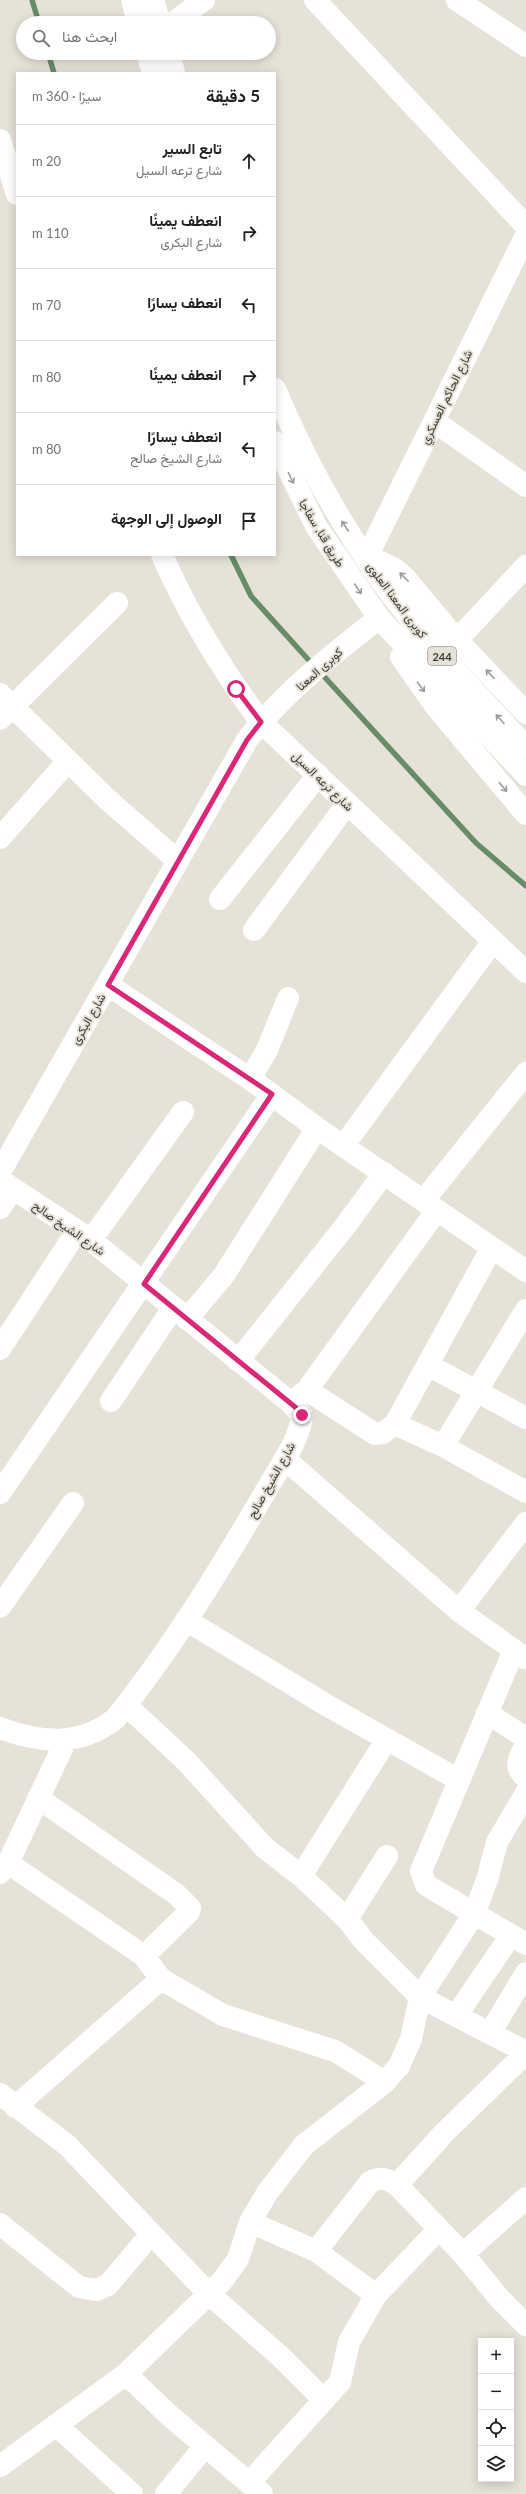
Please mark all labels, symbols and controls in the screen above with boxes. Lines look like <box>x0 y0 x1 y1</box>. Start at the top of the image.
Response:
search box <box>16 16 276 60</box>
icon: search <box>30 27 52 49</box>
text: ابحث هنا <box>62 27 117 45</box>
text: 5 دقيقة <box>206 85 260 106</box>
text: سيرًا · 360 m <box>32 88 101 104</box>
text: تابع السير <box>162 139 222 157</box>
icon: ahead <box>238 150 260 172</box>
text: 20 m <box>32 153 61 169</box>
text: شارع ترعه السيل <box>136 162 222 178</box>
text: انعطف يمينًا <box>149 211 222 229</box>
icon: right <box>238 222 260 244</box>
text: 110 m <box>32 225 69 241</box>
text: شارع البكرى <box>160 234 222 250</box>
text: انعطف يسارًا <box>147 293 222 311</box>
icon: left <box>238 294 260 316</box>
text: 70 m <box>32 297 61 313</box>
street label: شارع الحاكم العسكري <box>417 347 478 448</box>
text: انعطف يمينًا <box>149 365 222 383</box>
icon: right <box>238 366 260 388</box>
text: 80 m <box>32 369 61 385</box>
text: انعطف يسارًا <box>147 427 222 445</box>
icon: left <box>238 438 260 460</box>
text: 80 m <box>32 441 61 457</box>
text: شارع الشيخ صالح <box>130 450 222 466</box>
one-way arrow <box>288 472 295 484</box>
street label: طريق قنا, سفاجا <box>295 496 348 570</box>
text: الوصول إلى الوجهة <box>111 509 222 527</box>
icon: arrive <box>238 510 260 532</box>
one-way arrow <box>341 521 349 532</box>
street label: كوبرى المعنا العلوى <box>363 559 430 642</box>
one-way arrow <box>399 572 408 582</box>
one-way arrow <box>354 583 362 594</box>
street label: كوبرى المعنا <box>293 644 346 695</box>
road number: 244 <box>428 647 456 665</box>
one-way arrow <box>485 669 494 680</box>
route start <box>227 680 245 698</box>
one-way arrow <box>416 681 425 692</box>
one-way arrow <box>495 713 504 724</box>
street label: شارع ترعه السيل <box>288 748 357 815</box>
one-way arrow <box>498 782 507 793</box>
street label: شارع البكرى <box>67 991 110 1048</box>
street label: شارع الشيخ صالح <box>29 1198 108 1260</box>
route end <box>293 1406 311 1424</box>
street label: شارع الشيخ صالح <box>244 1439 300 1522</box>
map controls <box>478 2338 514 2482</box>
button: + <box>478 2338 514 2374</box>
button: − <box>478 2374 514 2410</box>
button: locate <box>478 2410 514 2446</box>
button: layers <box>478 2446 514 2482</box>

